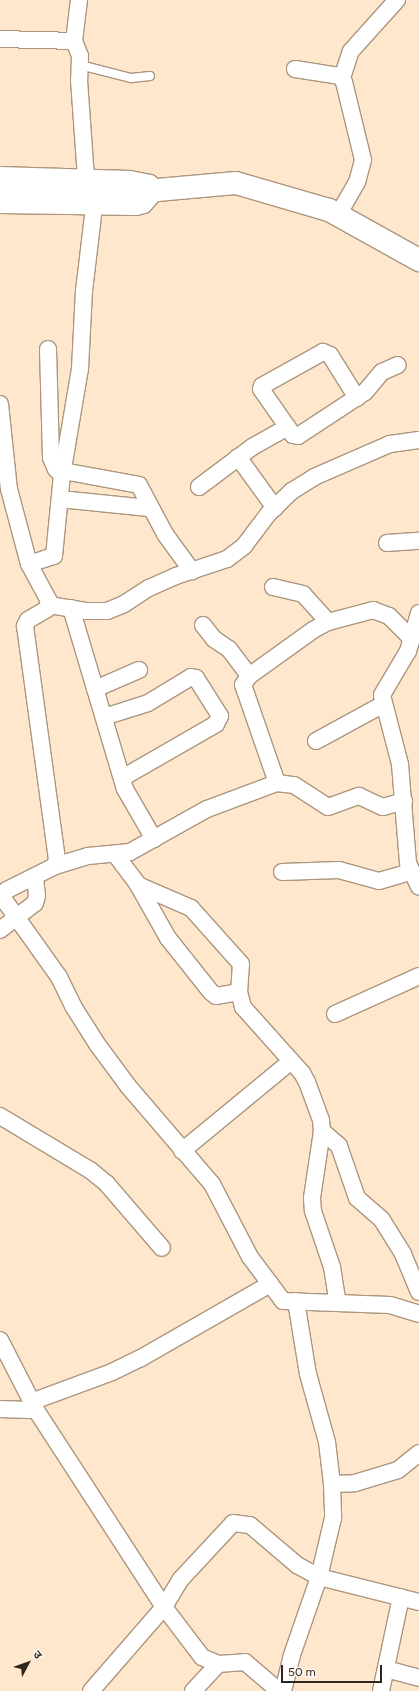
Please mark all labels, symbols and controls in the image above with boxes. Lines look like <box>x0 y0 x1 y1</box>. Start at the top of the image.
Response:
north arrow <box>8 1643 48 1683</box>
text: उ <box>30 1648 44 1661</box>
scale bar <box>283 1657 384 1683</box>
text: 50 m <box>288 1665 316 1679</box>

